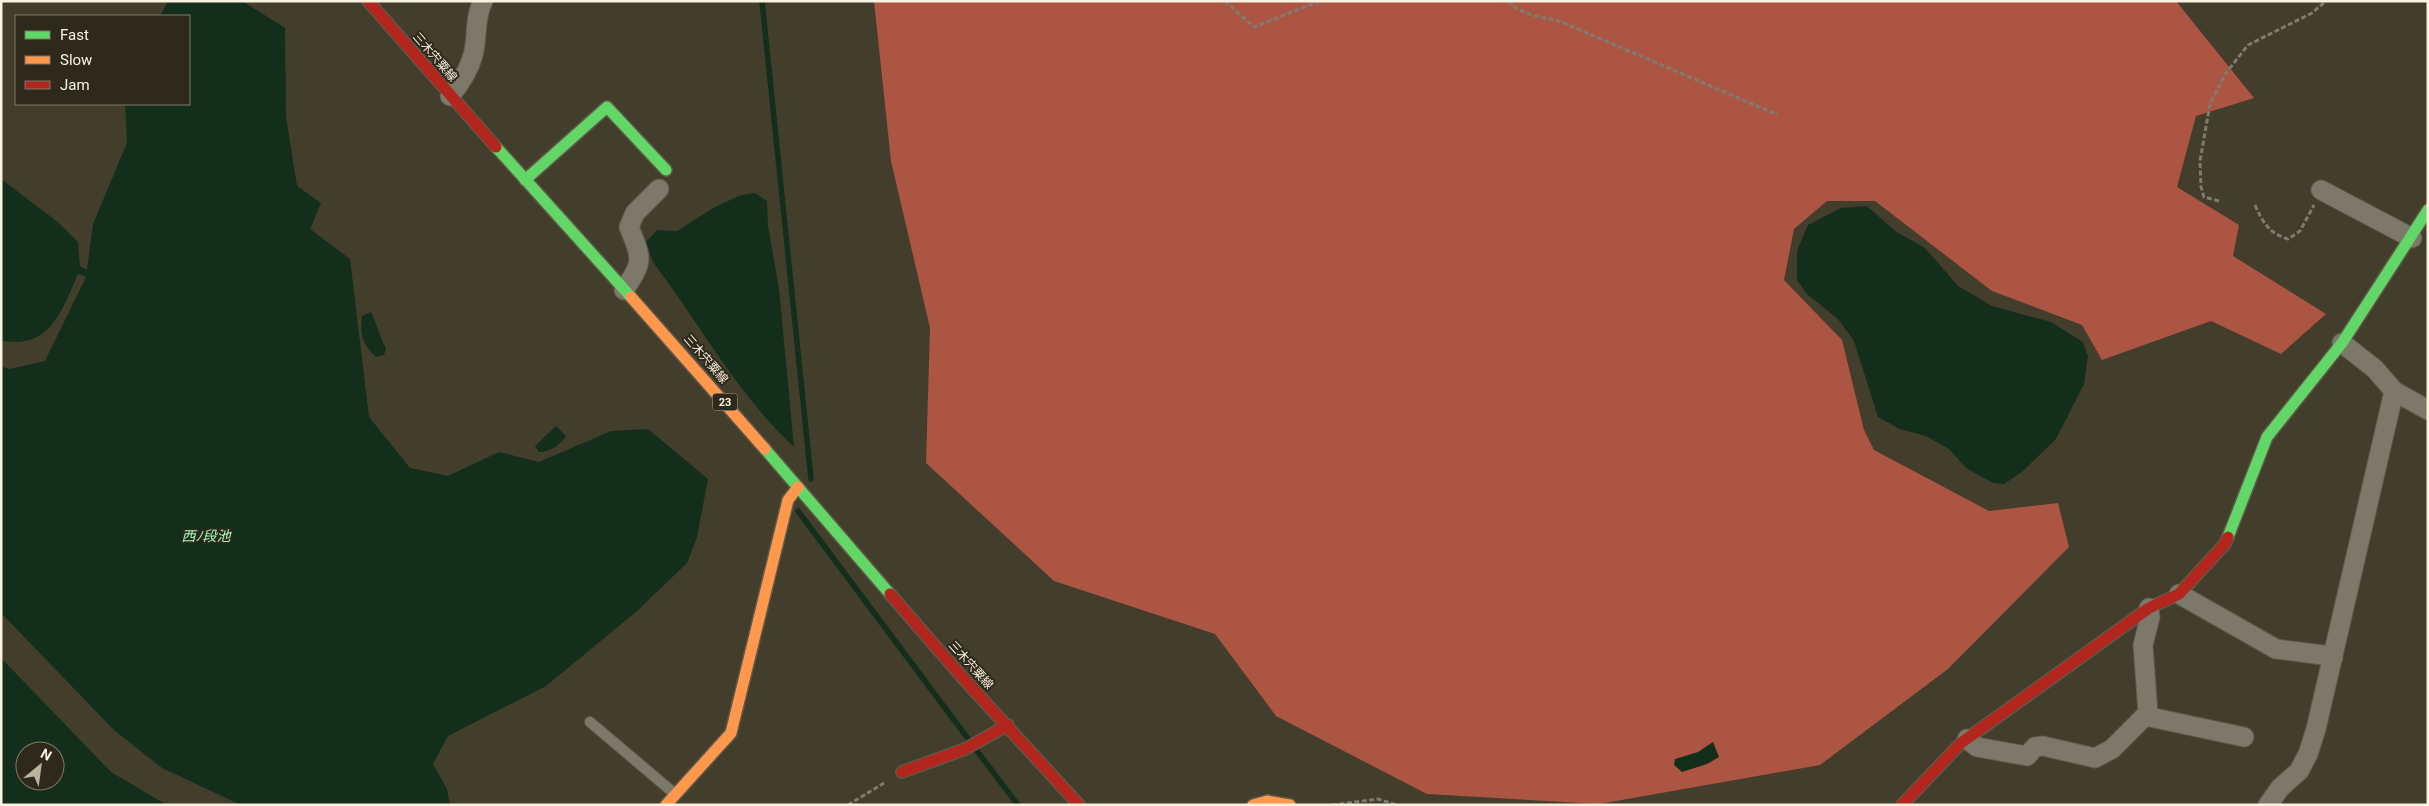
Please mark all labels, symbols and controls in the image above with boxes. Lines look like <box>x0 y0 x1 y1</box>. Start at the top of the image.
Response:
legend <box>15 15 190 105</box>
text: Fast <box>60 26 89 44</box>
street label: 三木宍粟線 <box>410 30 460 84</box>
text: Slow <box>60 51 92 69</box>
text: Jam <box>60 76 90 94</box>
street label: 三木宍粟線 <box>681 332 731 386</box>
road number: 23 <box>712 394 738 411</box>
water label: 西ﾉ段池 <box>182 528 232 544</box>
street label: 三木宍粟線 <box>946 638 996 692</box>
north arrow <box>15 741 65 791</box>
text: N <box>38 745 55 764</box>

